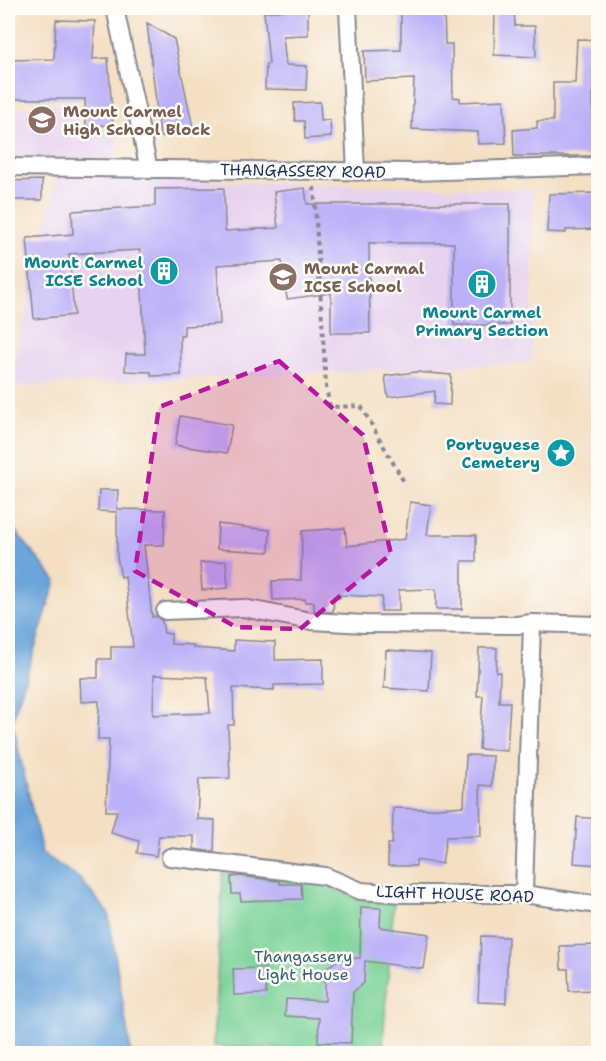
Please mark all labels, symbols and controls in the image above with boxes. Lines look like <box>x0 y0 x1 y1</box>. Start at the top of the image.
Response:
place label: Mount Carmel High School Block <box>63 101 210 140</box>
school or university icon: Mount Carmel High School Block <box>26 104 58 136</box>
street label: THANGASSERY ROAD <box>220 159 386 183</box>
place label: Mount Carmel ICSE School <box>24 252 143 291</box>
building icon: Mount Carmel ICSE School <box>148 255 180 287</box>
place label: Mount Carmal ICSE School <box>304 258 425 297</box>
school or university icon: Mount Carmal ICSE School <box>267 261 299 293</box>
building icon: Mount Carmel Primary Section <box>466 268 498 300</box>
place label: Mount Carmel Primary Section <box>416 302 549 341</box>
place label: Portuguese Cemetery <box>446 434 540 473</box>
place icon: Portuguese Cemetery <box>545 437 577 469</box>
street label: LIGHT HOUSE ROAD <box>376 881 534 907</box>
park label: Thangassery Light House <box>254 946 352 985</box>

